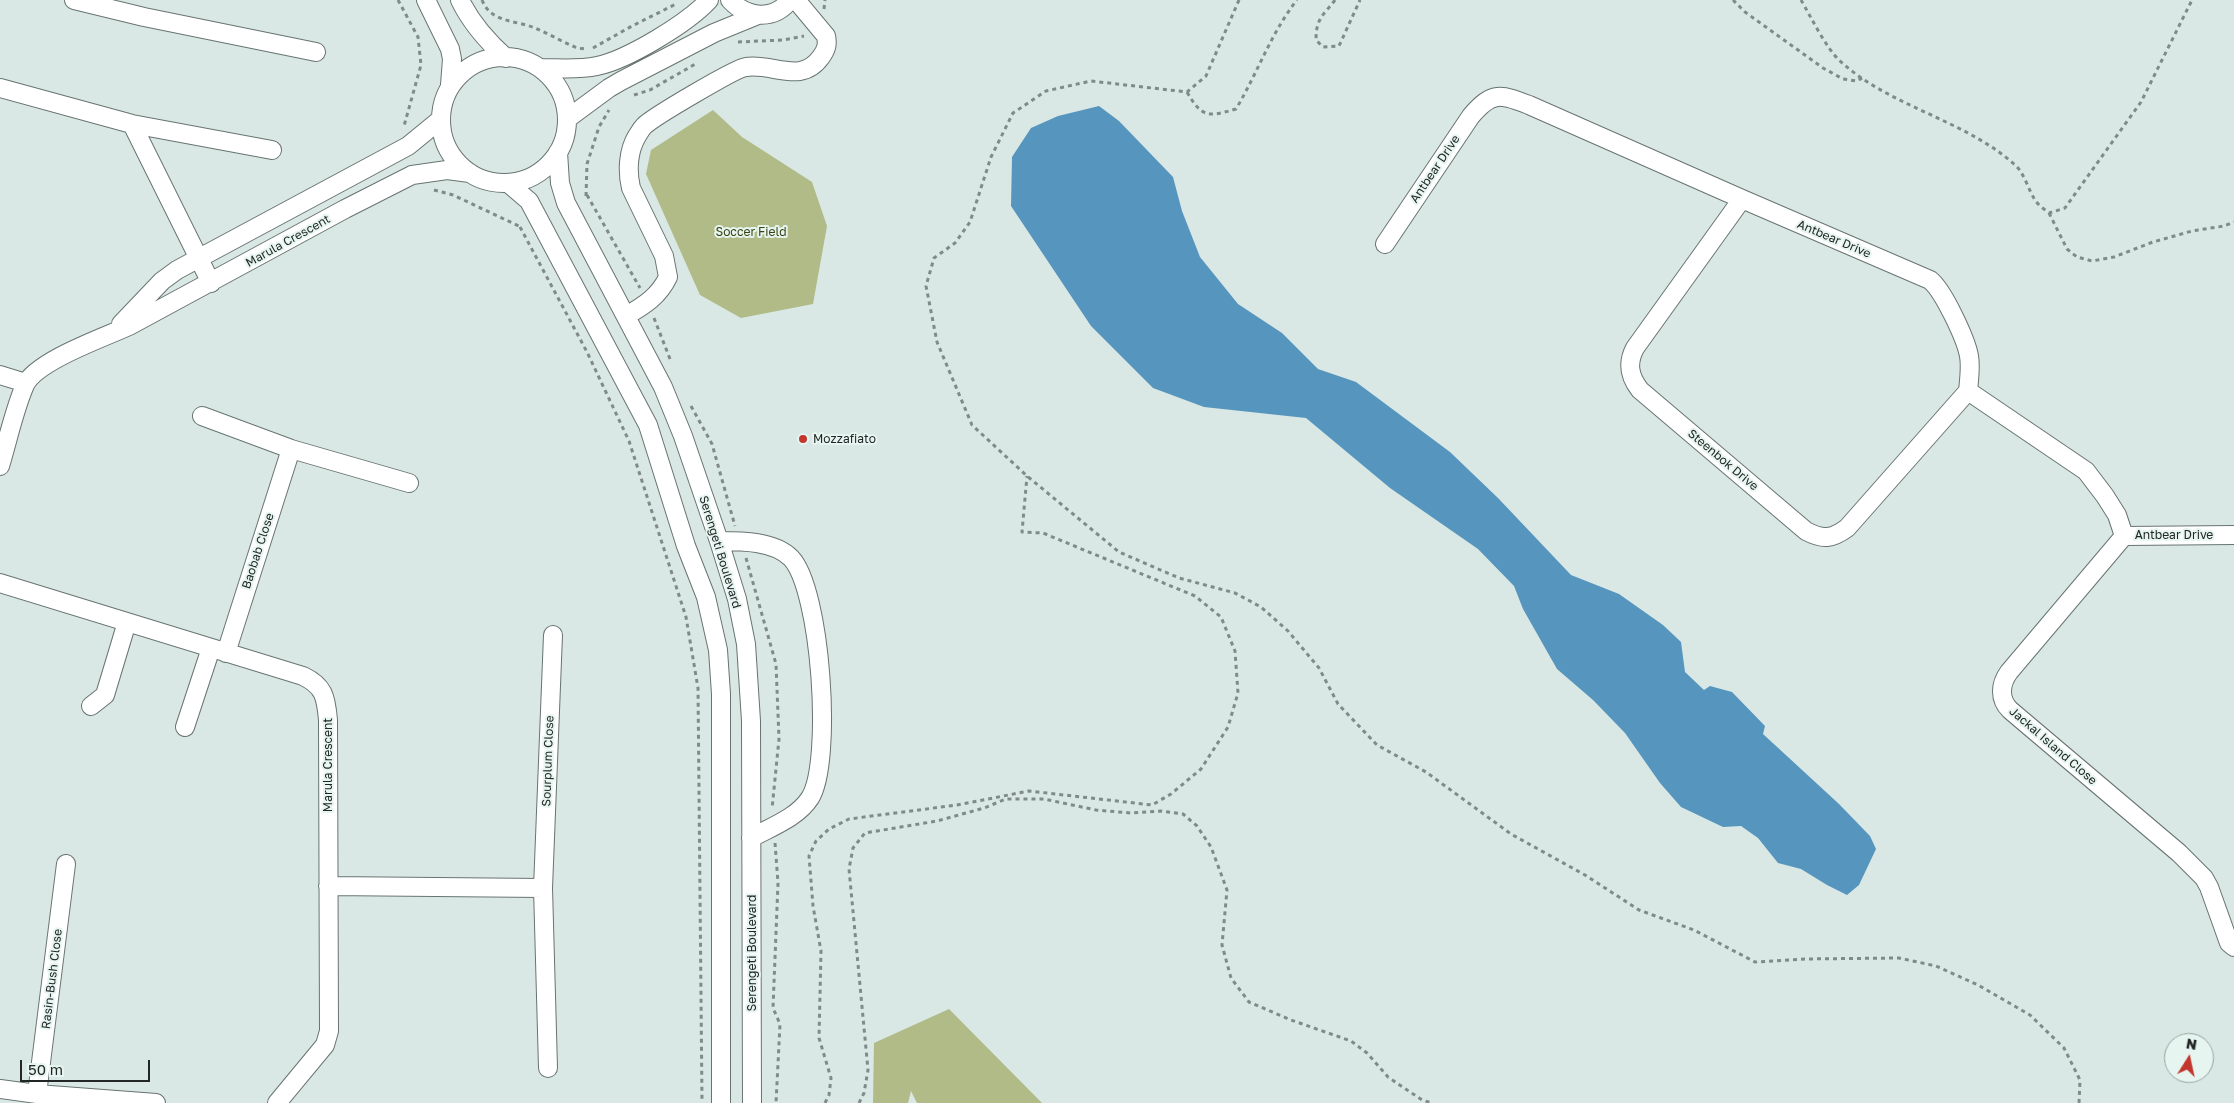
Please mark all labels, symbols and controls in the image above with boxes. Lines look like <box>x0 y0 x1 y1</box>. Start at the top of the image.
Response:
street label: Antbear Drive <box>1407 132 1463 206</box>
street label: Marula Crescent <box>243 212 333 270</box>
street label: Antbear Drive <box>1795 217 1873 261</box>
park label: Soccer Field <box>715 225 787 239</box>
street label: Steenbok Drive <box>1685 426 1761 494</box>
place label: Mozzafiato <box>813 432 876 446</box>
marker: Mozzafiato <box>797 433 809 445</box>
street label: Serengeti Boulevard <box>696 494 744 610</box>
street label: Baobab Close <box>239 511 277 591</box>
street label: Antbear Drive <box>2135 528 2213 542</box>
street label: Jackal Island Close <box>2006 704 2100 788</box>
street label: Sourplum Close <box>539 715 557 807</box>
street label: Marula Crescent <box>321 718 335 812</box>
street label: Serengeti Boulevard <box>745 895 759 1011</box>
street label: Rasin-Bush Close <box>39 928 65 1030</box>
north arrow <box>2164 1033 2214 1083</box>
text: N <box>2185 1034 2198 1053</box>
scale bar <box>22 1050 152 1082</box>
text: 50 m <box>28 1060 63 1078</box>

